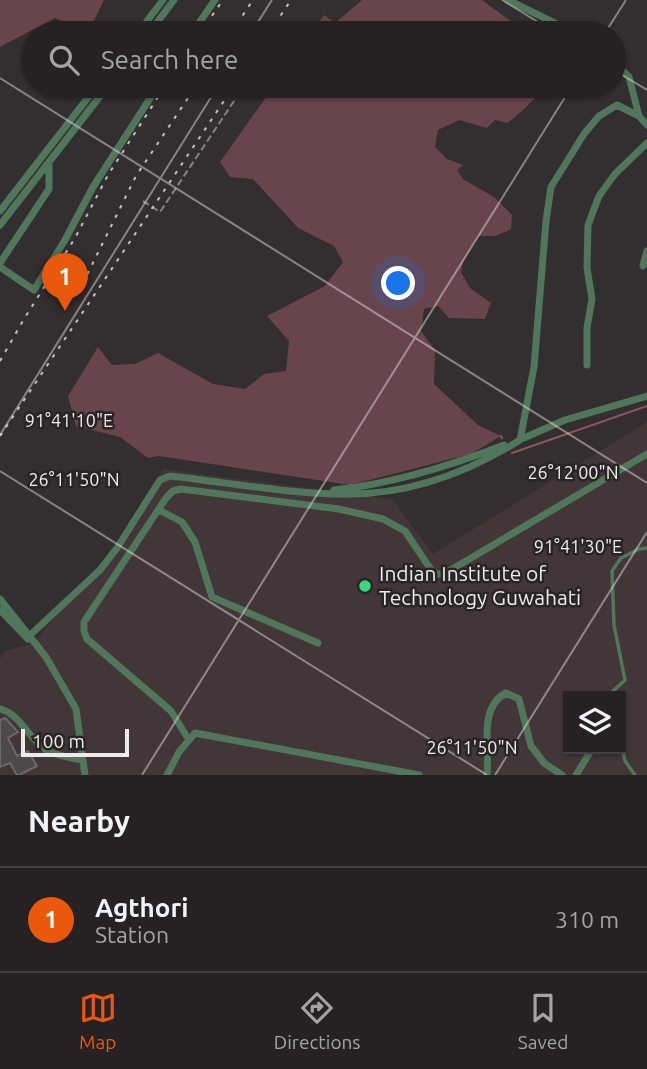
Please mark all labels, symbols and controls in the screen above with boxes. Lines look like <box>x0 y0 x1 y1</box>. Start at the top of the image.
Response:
search box <box>21 21 626 98</box>
icon: search <box>45 41 83 79</box>
text: Search here <box>101 45 238 74</box>
pin: 1 <box>42 253 88 311</box>
your location <box>381 266 415 300</box>
text: 91°41'10"E <box>25 410 113 430</box>
text: 26°12'00"N <box>527 462 619 482</box>
text: 26°11'50"N <box>28 469 120 489</box>
text: 91°41'30"E <box>534 536 622 556</box>
place label: Indian Institute of Technology Guwahati <box>379 561 581 609</box>
marker: Indian Institute of Technology Guwahati <box>357 578 373 594</box>
map controls <box>563 691 626 754</box>
button: layers <box>563 691 626 754</box>
scale bar <box>21 726 130 758</box>
text: 100 m <box>32 730 85 752</box>
text: 26°11'50"N <box>426 737 518 757</box>
text: Nearby <box>28 804 130 838</box>
text: Agthori <box>95 893 188 922</box>
text: 1 <box>45 907 57 932</box>
text: 310 m <box>555 907 619 932</box>
text: Station <box>95 922 169 947</box>
tab: Map <box>79 989 117 1053</box>
tab: Directions <box>274 989 361 1053</box>
tab: Saved <box>518 989 568 1053</box>

